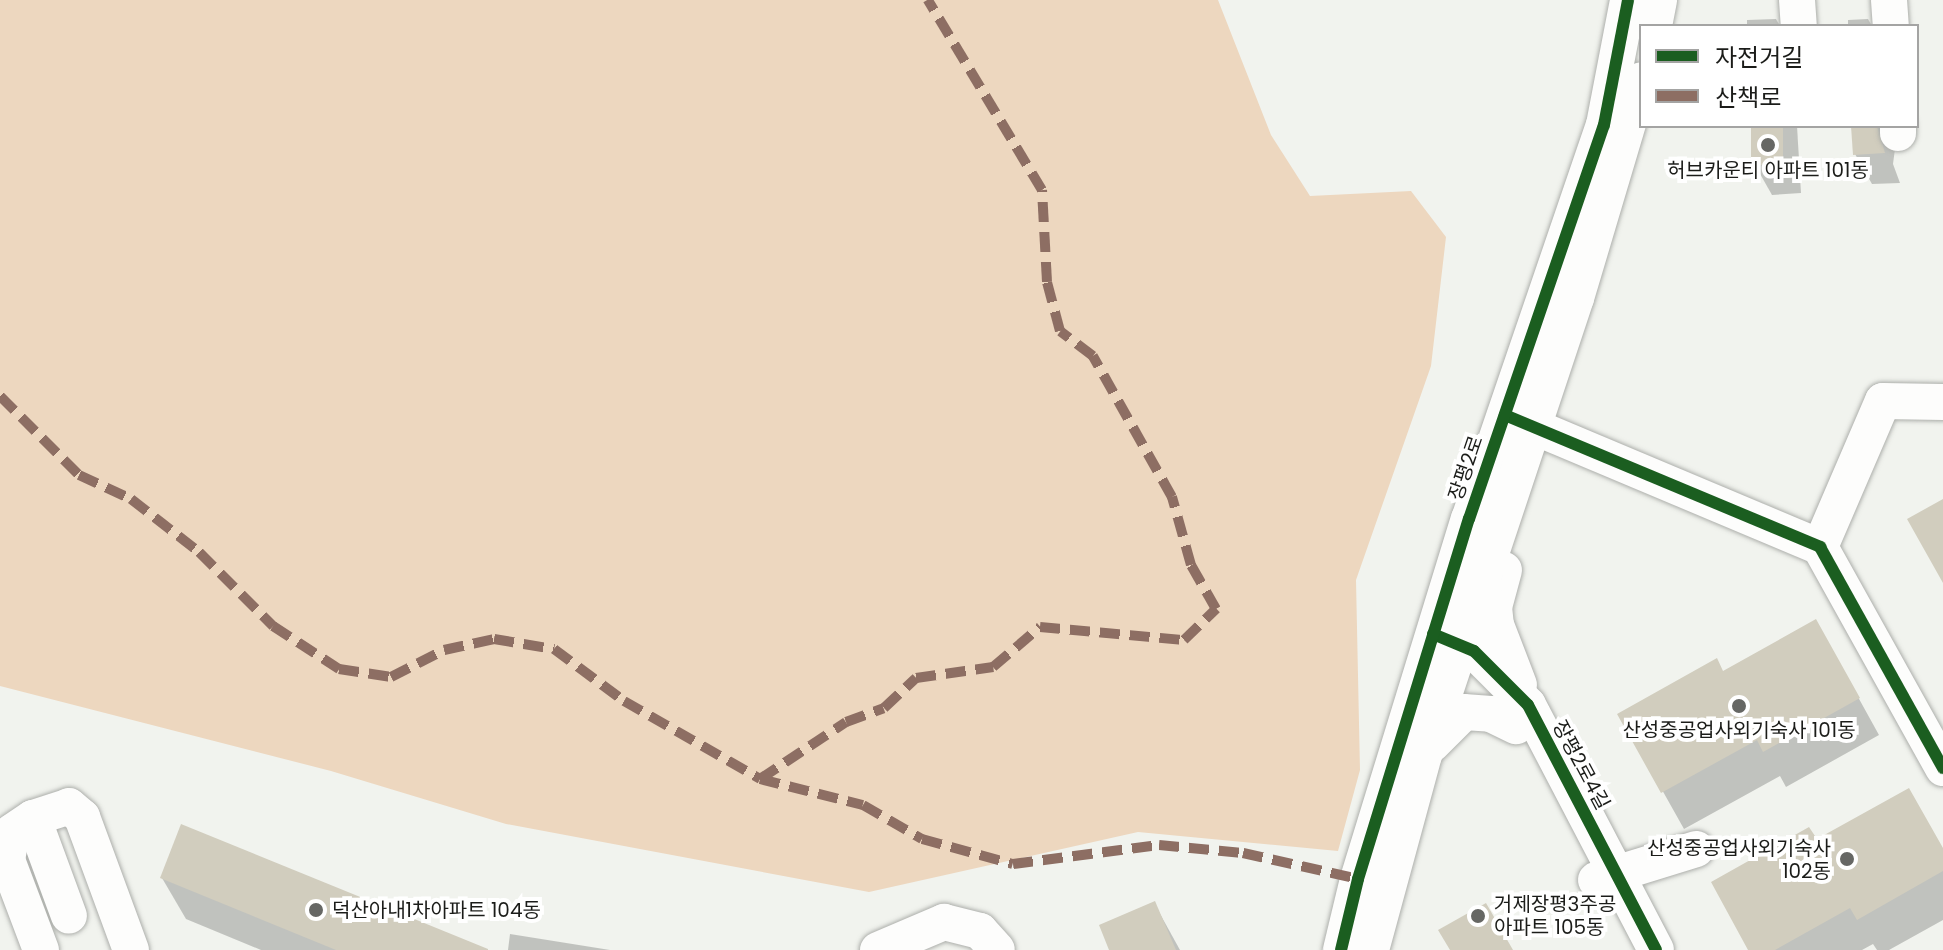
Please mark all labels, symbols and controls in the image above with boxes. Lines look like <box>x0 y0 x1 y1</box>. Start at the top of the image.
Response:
legend <box>1639 24 1919 128</box>
text: 자전거길 <box>1715 41 1803 74</box>
text: 산책로 <box>1715 81 1781 114</box>
marker: 허브카운티 아파트 101동 <box>1759 136 1777 154</box>
place label: 허브카운티 아파트 101동 <box>1667 158 1869 182</box>
street label: 장평2로 <box>1444 433 1488 503</box>
marker: 산성중공업사외기숙사 101동 <box>1730 697 1748 715</box>
street label: 장평2로4길 <box>1547 716 1615 814</box>
place label: 산성중공업사외기숙사 101동 <box>1622 718 1856 742</box>
place label: 산성중공업사외기숙사 102동 <box>1647 836 1831 883</box>
marker: 산성중공업사외기숙사 102동 <box>1838 850 1856 868</box>
place label: 거제장평3주공 아파트 105동 <box>1494 892 1616 939</box>
place label: 덕산아내1차아파트 104동 <box>332 898 541 922</box>
marker: 덕산아내1차아파트 104동 <box>307 901 325 919</box>
marker: 거제장평3주공 아파트 105동 <box>1469 907 1487 925</box>

